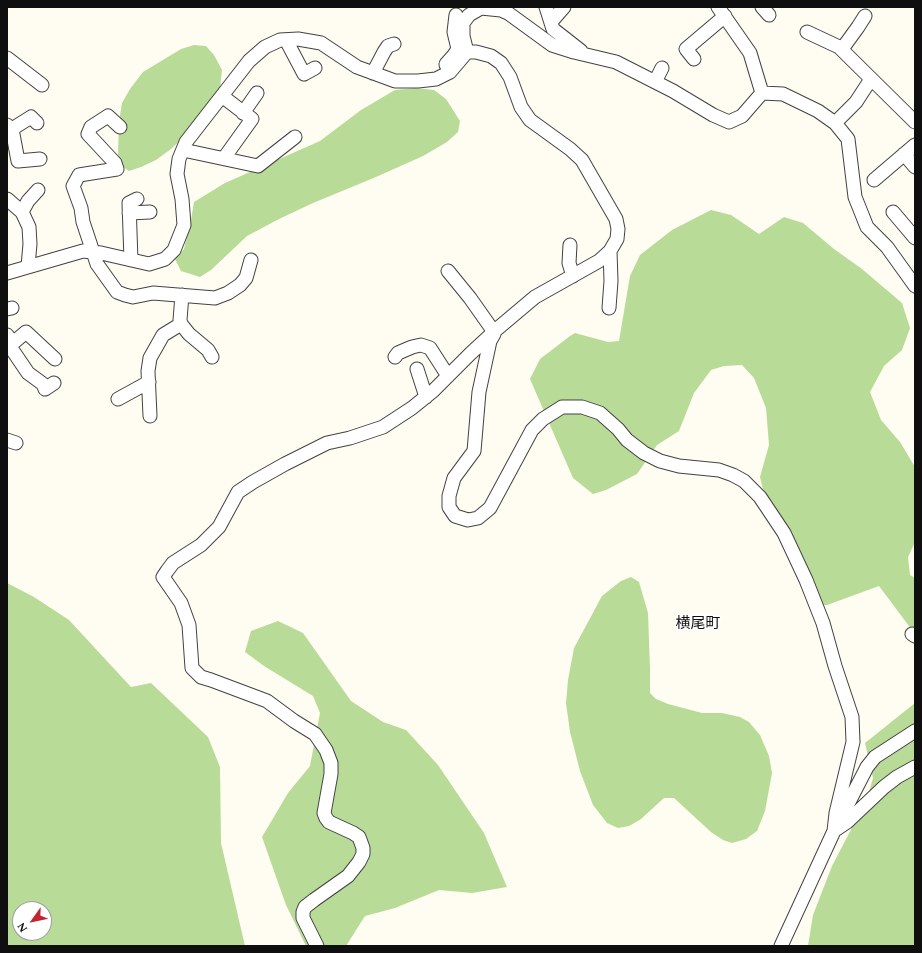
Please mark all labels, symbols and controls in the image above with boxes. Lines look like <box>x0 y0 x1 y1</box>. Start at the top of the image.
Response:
district label: 横尾町 <box>676 616 720 634</box>
north arrow <box>12 901 52 941</box>
text: N <box>13 919 32 936</box>

